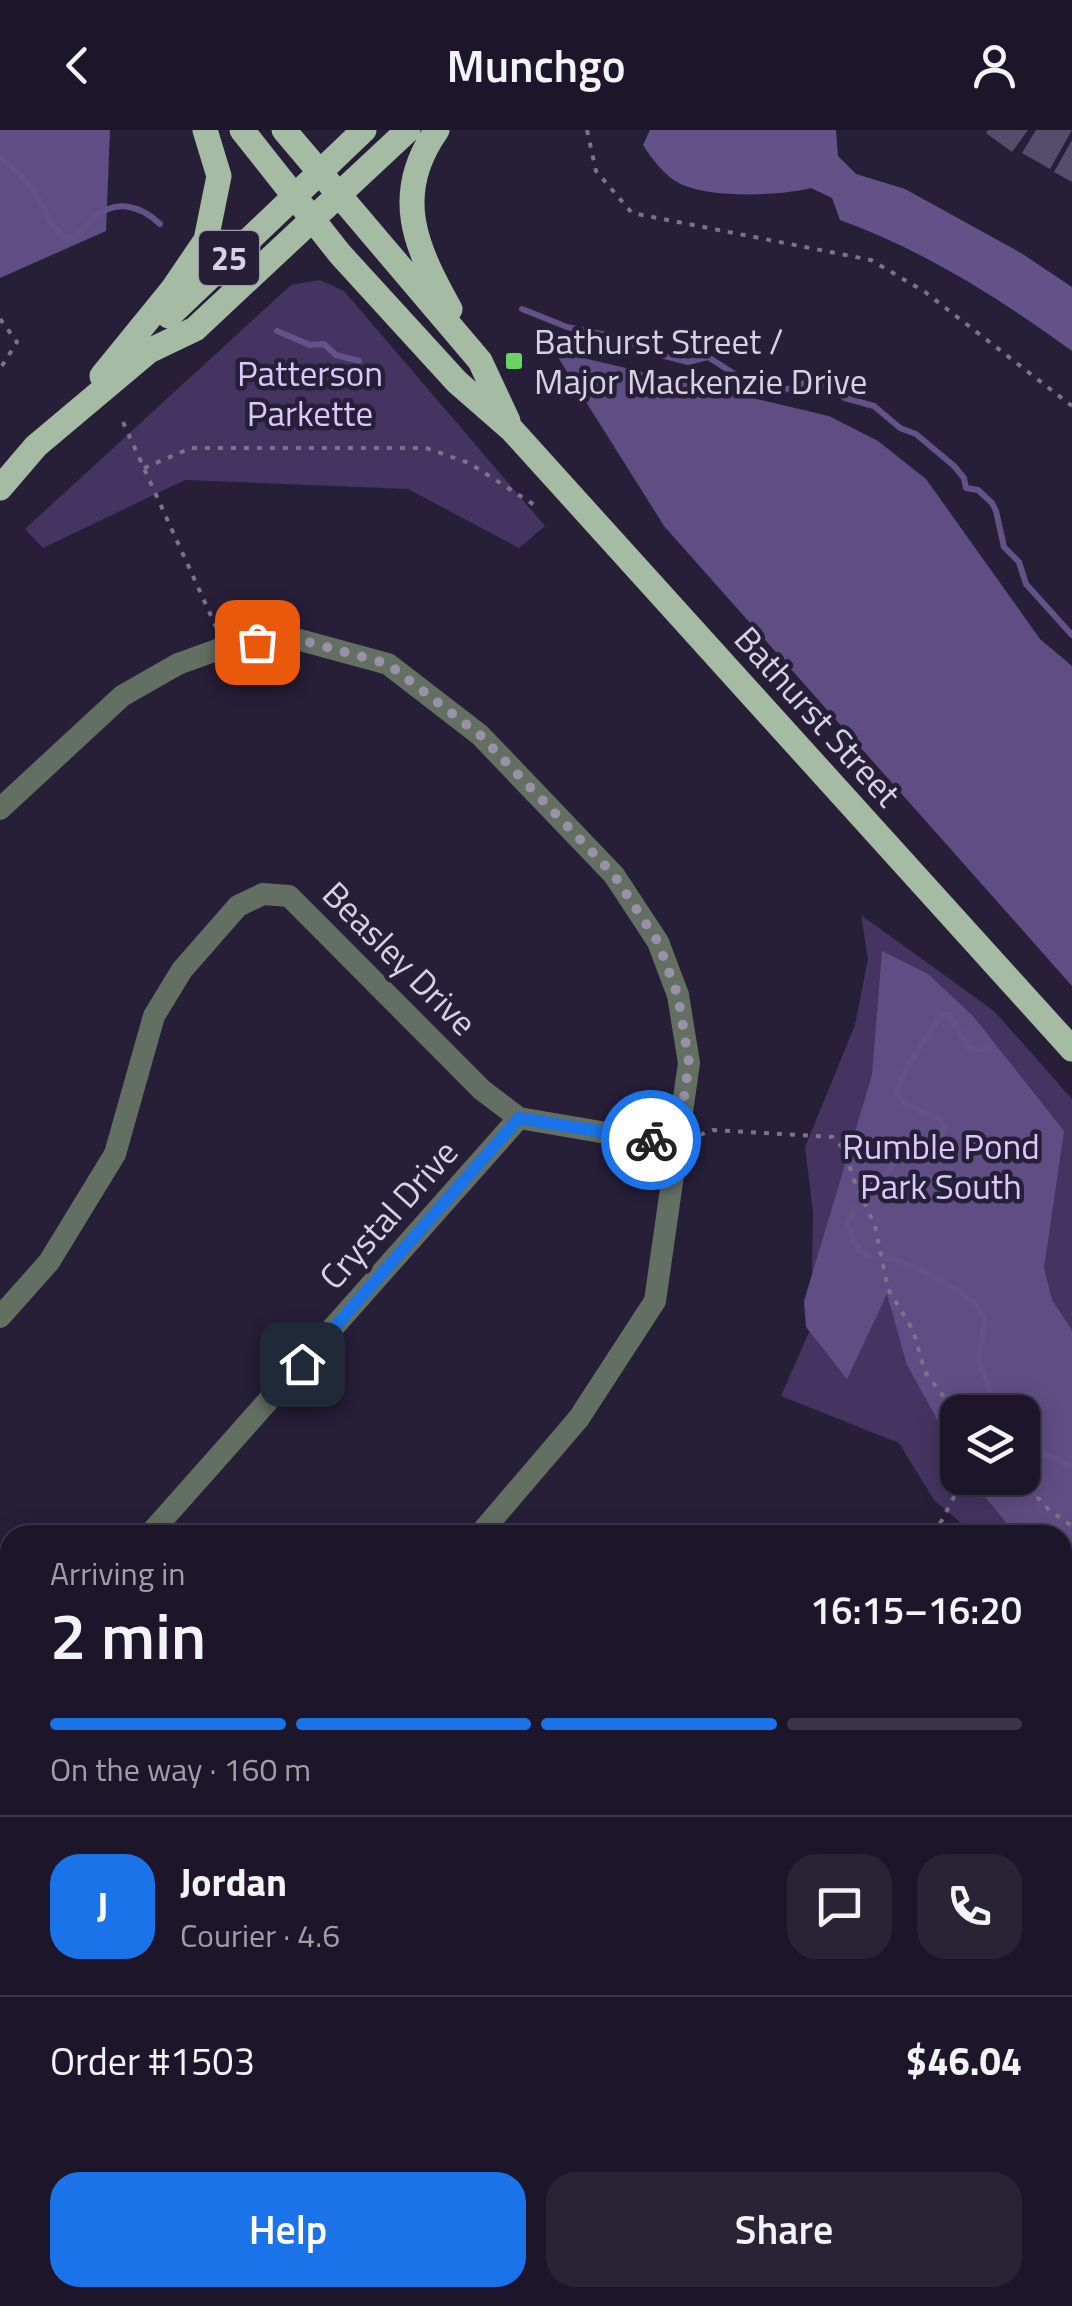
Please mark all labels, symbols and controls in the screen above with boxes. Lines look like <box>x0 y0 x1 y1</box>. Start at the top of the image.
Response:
text: Munchgo <box>446 31 626 99</box>
icon: back <box>50 38 105 93</box>
icon: person <box>967 38 1022 93</box>
road number: 25 <box>199 231 259 285</box>
place label: Bathurst Street / Major Mackenzie Drive <box>534 314 867 408</box>
park label: Patterson Parkette <box>237 346 383 440</box>
marker: Bathurst Street / Major Mackenzie Drive <box>503 350 525 372</box>
pin <box>215 600 300 685</box>
street label: Bathurst Street <box>722 613 914 819</box>
icon: bag <box>230 615 285 670</box>
street label: Beasley Drive <box>310 868 490 1048</box>
courier <box>601 1090 701 1190</box>
icon: bike <box>624 1113 679 1168</box>
park label: Rumble Pond Park South <box>842 1119 1040 1213</box>
street label: Crystal Drive <box>306 1127 470 1301</box>
pin <box>260 1322 345 1407</box>
icon: home <box>275 1337 330 1392</box>
map controls <box>940 1395 1040 1495</box>
button: layers <box>940 1395 1040 1495</box>
text: Arriving in <box>50 1549 186 1597</box>
text: 16:15–16:20 <box>810 1581 1022 1639</box>
text: 2 min <box>50 1585 206 1684</box>
text: On the way · 160 m <box>50 1745 311 1793</box>
text: Jordan <box>180 1853 287 1911</box>
button: chat <box>787 1854 892 1959</box>
button: phone <box>917 1854 1022 1959</box>
text: J <box>97 1877 108 1935</box>
text: Courier · 4.6 <box>180 1911 340 1959</box>
text: Order #1503 <box>50 2032 255 2090</box>
text: $46.04 <box>906 2032 1022 2090</box>
button: Help <box>50 2172 526 2287</box>
button: Share <box>546 2172 1022 2287</box>

